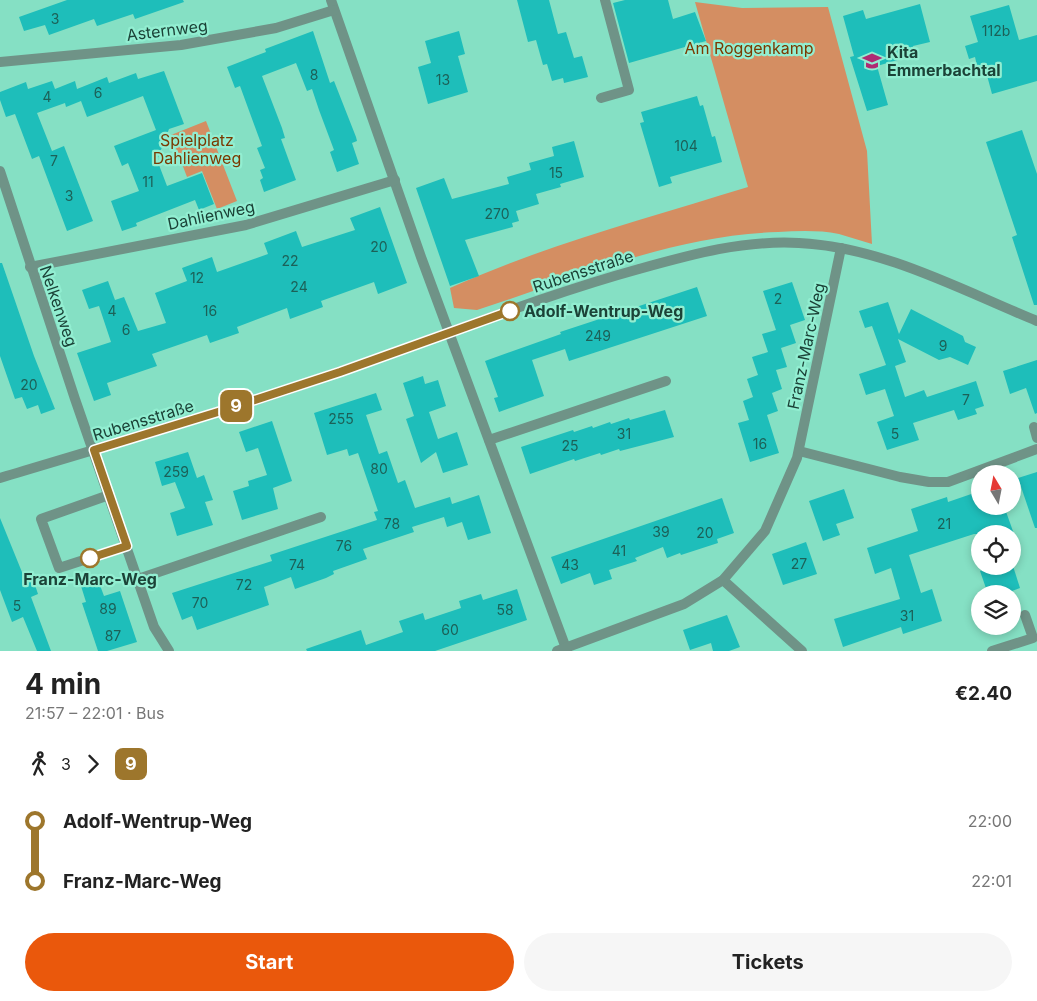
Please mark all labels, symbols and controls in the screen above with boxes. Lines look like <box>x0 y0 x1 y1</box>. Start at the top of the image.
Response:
house number: 3 <box>51 10 59 27</box>
street label: Asternweg <box>125 15 209 45</box>
house number: 112b <box>982 22 1010 39</box>
park label: Am Roggenkamp <box>684 38 814 58</box>
place label: Kita Emmerbachtal <box>887 42 1001 80</box>
school or university icon: Kita Emmerbachtal <box>861 50 883 72</box>
house number: 8 <box>310 66 318 83</box>
house number: 13 <box>436 71 450 88</box>
house number: 6 <box>94 84 102 101</box>
house number: 4 <box>42 88 52 105</box>
park label: Spielplatz Dahlienweg <box>153 130 241 168</box>
house number: 104 <box>674 137 698 154</box>
house number: 7 <box>50 152 58 169</box>
house number: 15 <box>549 164 563 181</box>
house number: 11 <box>142 173 154 190</box>
house number: 3 <box>65 187 73 204</box>
street label: Dahlienweg <box>166 196 256 234</box>
house number: 270 <box>484 205 510 222</box>
house number: 20 <box>370 238 388 255</box>
street label: Rubensstraße <box>530 245 636 297</box>
house number: 22 <box>281 252 299 269</box>
street label: Nelkenweg <box>36 263 82 349</box>
house number: 12 <box>190 269 204 286</box>
house number: 24 <box>290 278 308 295</box>
street label: Franz-Marc-Weg <box>783 281 829 411</box>
house number: 2 <box>774 290 782 307</box>
marker: Adolf-Wentrup-Weg <box>500 301 520 321</box>
place label: Adolf-Wentrup-Weg <box>524 301 683 321</box>
house number: 4 <box>107 302 117 319</box>
house number: 16 <box>203 302 217 319</box>
house number: 6 <box>122 321 130 338</box>
house number: 249 <box>585 327 611 344</box>
house number: 9 <box>939 337 947 354</box>
house number: 20 <box>20 376 38 393</box>
line badge: 9 <box>220 390 252 422</box>
house number: 7 <box>962 391 970 408</box>
street label: Rubensstraße <box>90 395 196 445</box>
text: 9 <box>230 395 242 416</box>
house number: 255 <box>328 410 354 427</box>
house number: 31 <box>617 425 631 442</box>
house number: 5 <box>891 425 899 442</box>
house number: 16 <box>753 435 767 452</box>
house number: 25 <box>561 437 579 454</box>
house number: 80 <box>370 460 388 477</box>
house number: 259 <box>163 463 189 480</box>
north arrow <box>971 465 1021 515</box>
map controls <box>971 465 1021 635</box>
house number: 78 <box>384 515 400 532</box>
house number: 21 <box>937 515 951 532</box>
house number: 39 <box>652 523 670 540</box>
house number: 20 <box>696 524 714 541</box>
button: locate <box>971 525 1021 575</box>
house number: 76 <box>336 537 352 554</box>
house number: 41 <box>612 542 626 559</box>
marker: Franz-Marc-Weg <box>80 548 100 568</box>
house number: 27 <box>791 555 807 572</box>
house number: 74 <box>289 556 305 573</box>
house number: 43 <box>561 556 579 573</box>
place label: Franz-Marc-Weg <box>23 569 157 589</box>
house number: 72 <box>236 576 252 593</box>
button: layers <box>971 585 1021 635</box>
house number: 70 <box>192 594 208 611</box>
house number: 5 <box>13 597 21 614</box>
house number: 89 <box>99 600 117 617</box>
house number: 58 <box>496 601 514 618</box>
house number: 31 <box>900 607 914 624</box>
house number: 60 <box>441 621 459 638</box>
house number: 87 <box>105 627 121 644</box>
text: 4 min <box>25 667 101 701</box>
text: €2.40 <box>955 682 1012 705</box>
text: 21:57 – 22:01 · Bus <box>25 703 164 723</box>
icon: walk <box>25 750 53 778</box>
icon: forward <box>79 750 107 778</box>
text: 9 <box>125 753 137 774</box>
text: 3 <box>61 754 71 774</box>
text: Adolf-Wentrup-Weg <box>63 810 252 833</box>
text: 22:00 <box>968 811 1012 831</box>
text: Franz-Marc-Weg <box>63 870 222 893</box>
text: 22:01 <box>971 871 1012 891</box>
button: Start <box>25 933 514 991</box>
button: Tickets <box>524 933 1012 991</box>

